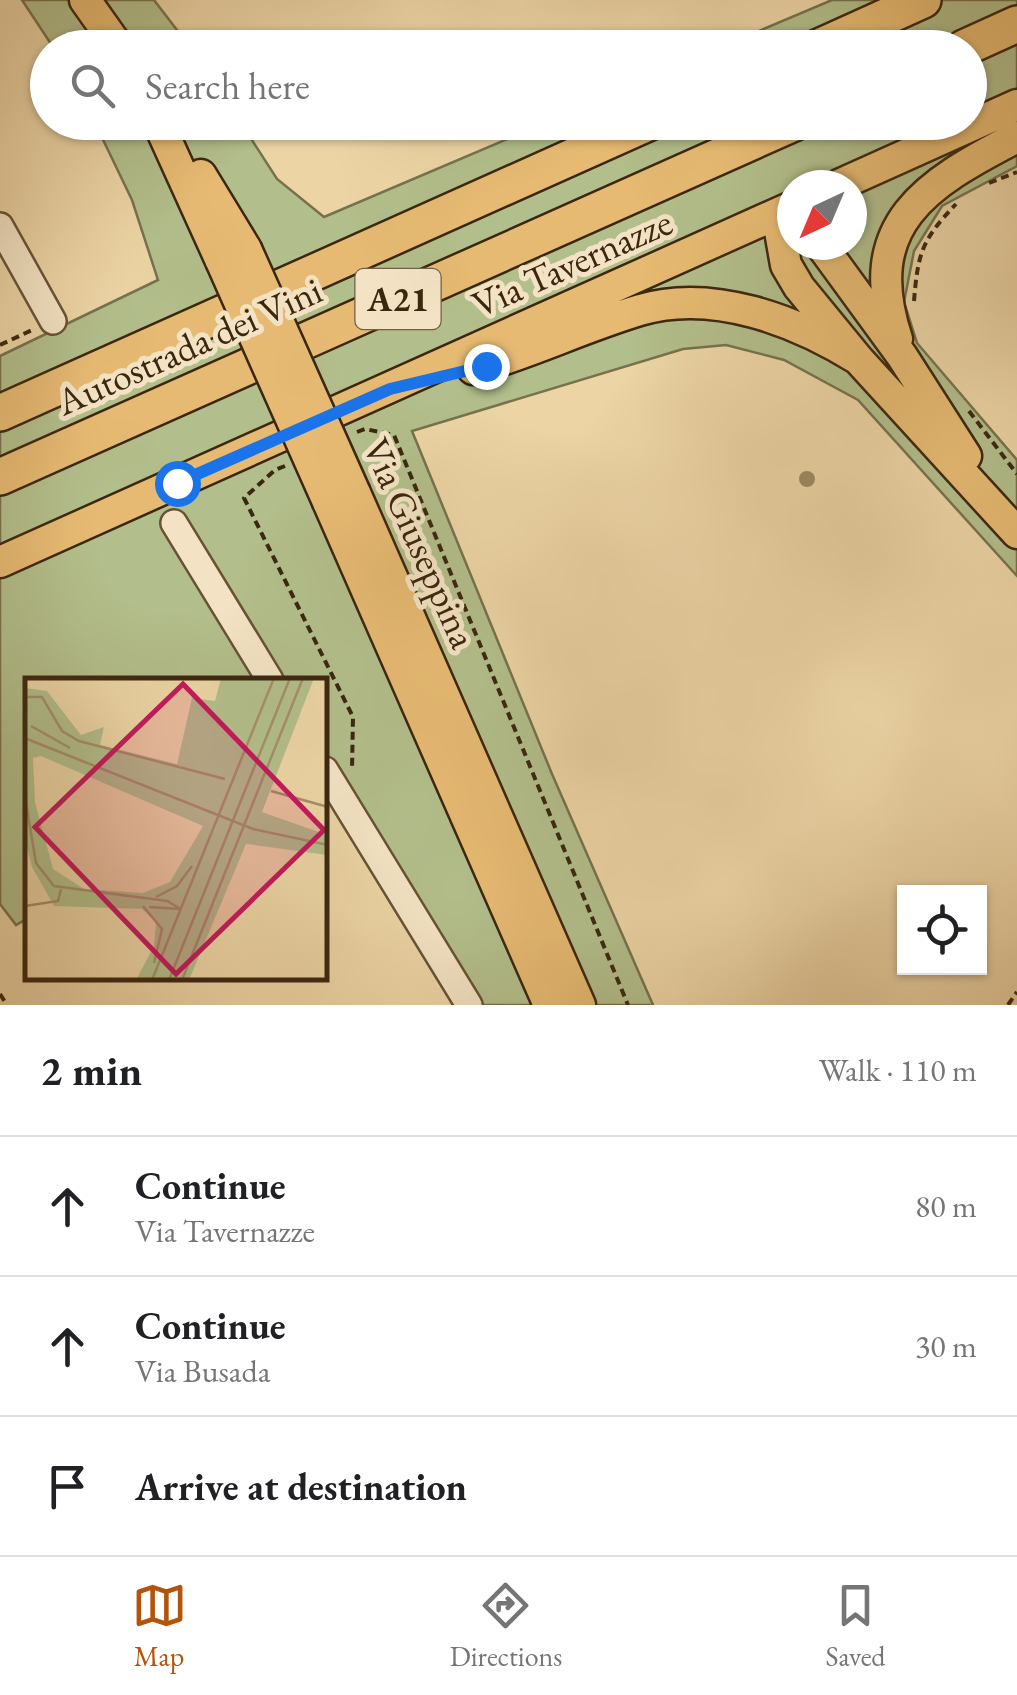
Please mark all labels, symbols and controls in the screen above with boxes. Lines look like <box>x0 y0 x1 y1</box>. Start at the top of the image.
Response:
search box <box>30 30 987 140</box>
icon: search <box>65 58 120 113</box>
text: Search here <box>145 61 310 110</box>
north arrow <box>777 170 867 260</box>
street label: Via Tavernazze <box>464 197 679 328</box>
street label: Autostrada dei Vini <box>47 265 329 426</box>
road number: A21 <box>356 269 440 329</box>
route end <box>464 344 510 390</box>
street label: Via Giuseppina <box>352 430 489 656</box>
route start <box>155 461 201 507</box>
inset map <box>25 678 328 980</box>
map controls <box>897 885 987 975</box>
button: locate <box>897 885 987 975</box>
text: 2 min <box>40 1043 142 1098</box>
text: Walk · 110 m <box>819 1049 977 1091</box>
text: Continue <box>135 1161 286 1210</box>
icon: ahead <box>40 1179 95 1234</box>
text: 80 m <box>915 1185 977 1227</box>
text: Via Tavernazze <box>135 1210 315 1252</box>
text: Continue <box>135 1301 286 1350</box>
icon: ahead <box>40 1319 95 1374</box>
text: 30 m <box>915 1325 977 1367</box>
text: Via Busada <box>135 1350 271 1392</box>
icon: arrive <box>40 1459 95 1514</box>
text: Arrive at destination <box>135 1462 467 1511</box>
tab: Map <box>132 1578 187 1674</box>
tab: Directions <box>450 1578 562 1674</box>
tab: Saved <box>825 1578 885 1674</box>

